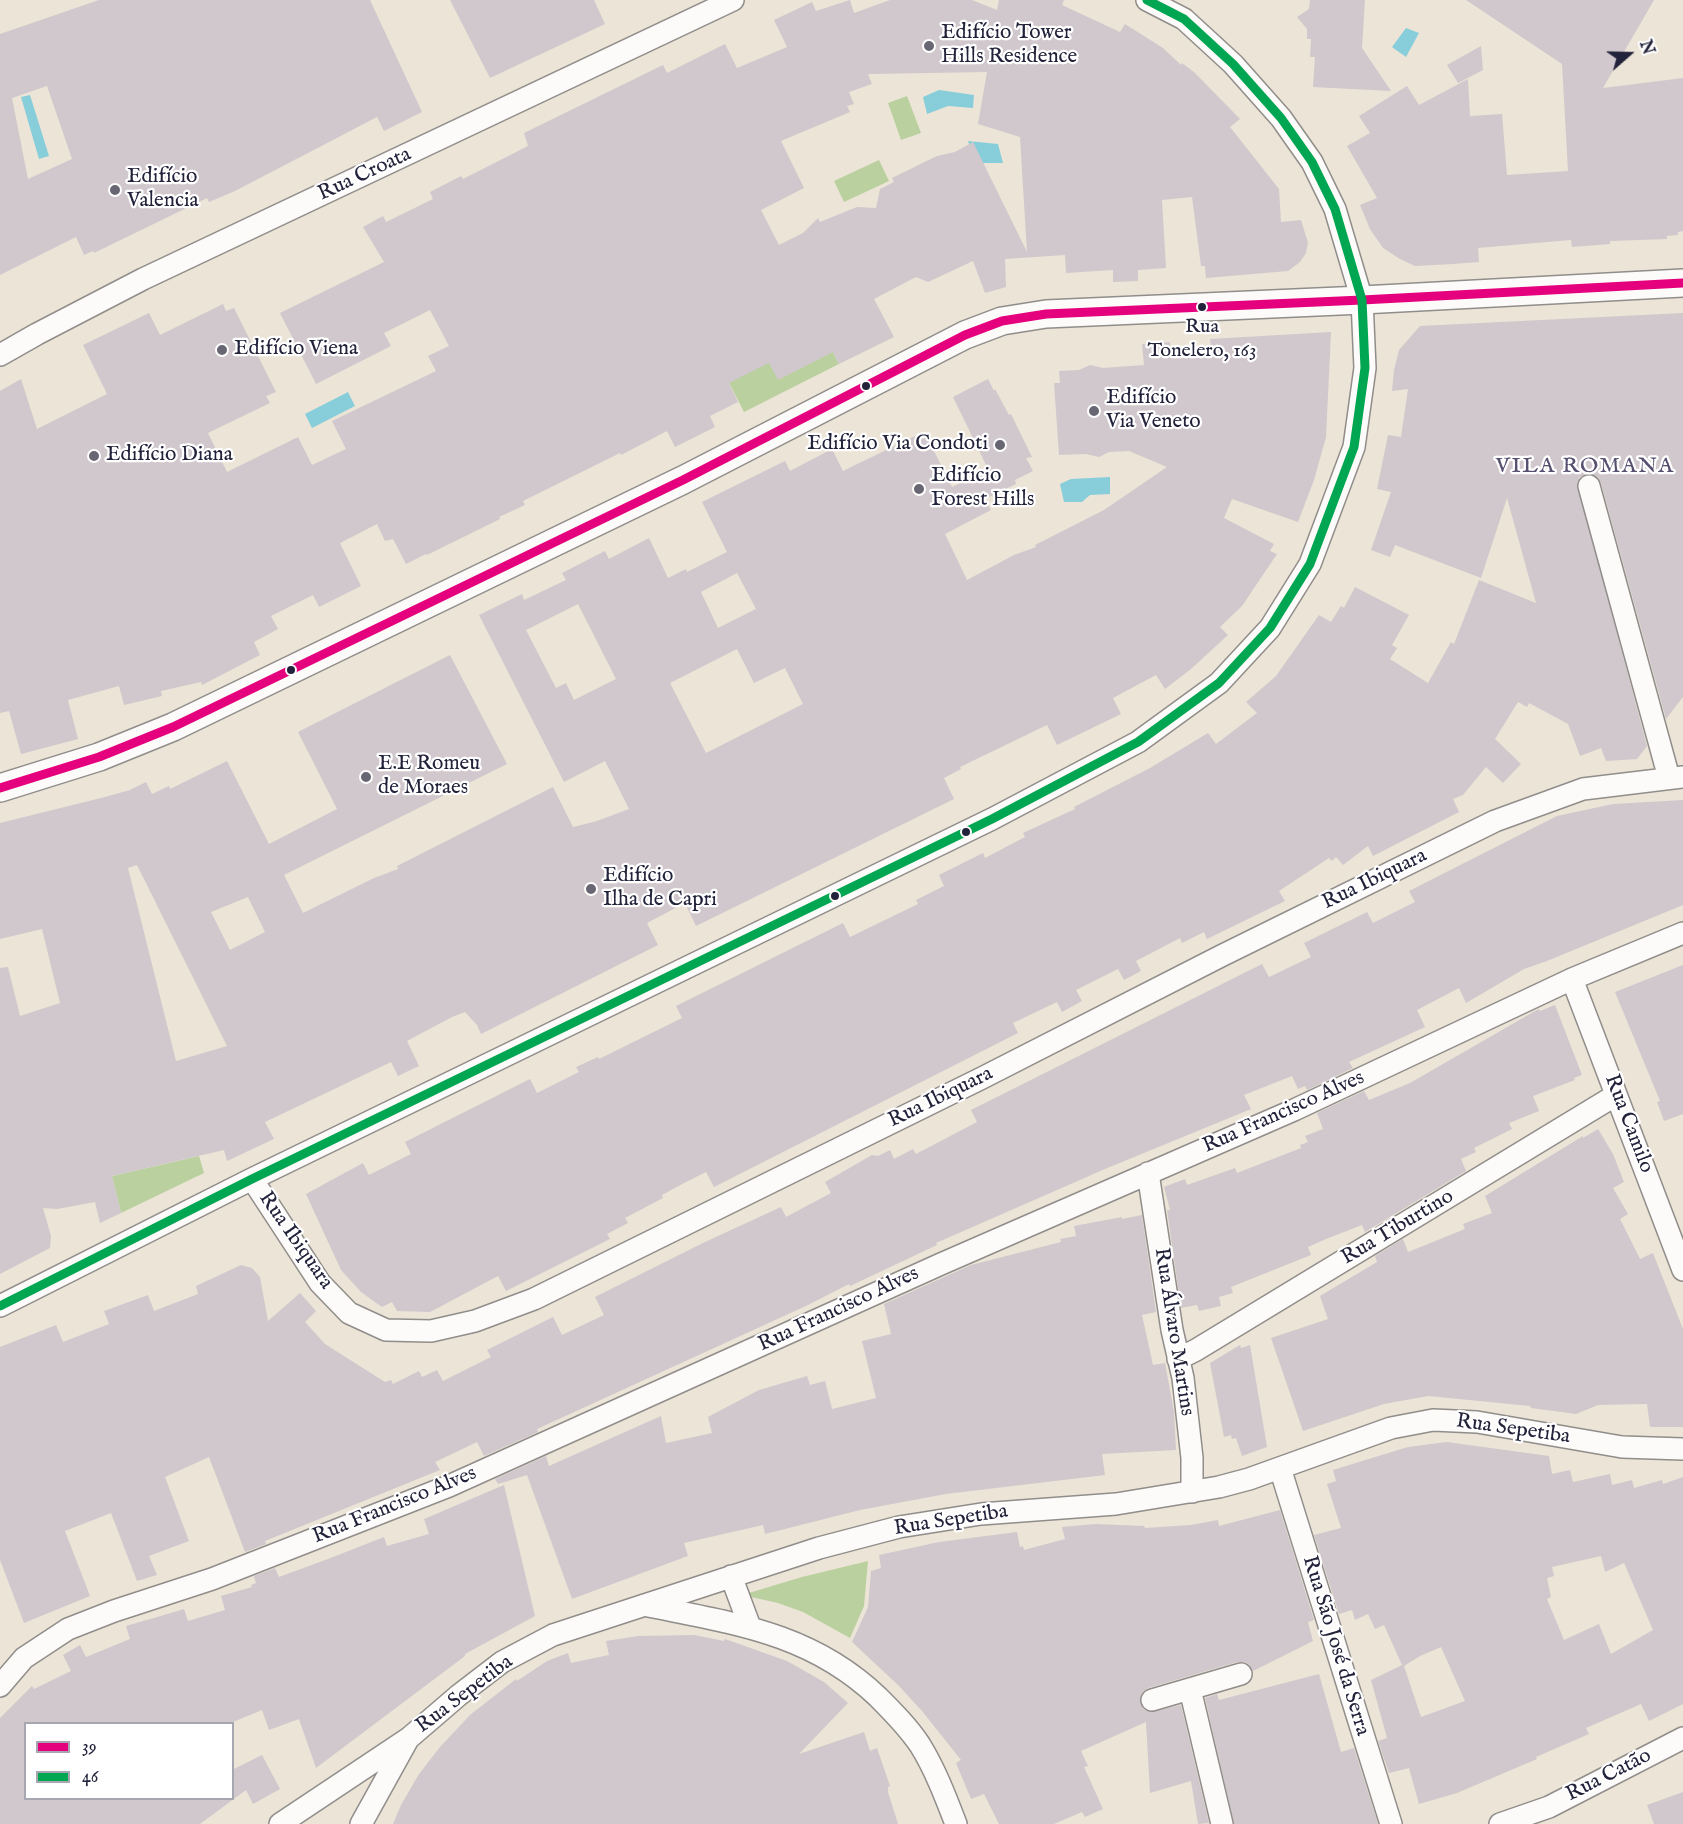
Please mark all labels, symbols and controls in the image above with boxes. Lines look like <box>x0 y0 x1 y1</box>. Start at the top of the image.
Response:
place label: Edifício Tower Hills Residence <box>941 21 1077 71</box>
north arrow <box>1599 24 1659 84</box>
text: N <box>1634 38 1658 58</box>
marker: Edifício Tower Hills Residence <box>922 39 936 53</box>
street label: Rua Croata <box>314 143 416 207</box>
place label: Edifício Valencia <box>127 165 199 215</box>
marker: Edifício Valencia <box>108 183 122 197</box>
marker: Rua Tonelero, 163 <box>1196 301 1208 313</box>
place label: Rua Tonelero, 163 <box>1147 316 1257 363</box>
place label: Edifício Viena <box>234 337 358 363</box>
marker: Edifício Viena <box>215 343 229 357</box>
unlabelled marker <box>860 380 872 392</box>
place label: Edifício Via Veneto <box>1106 386 1201 436</box>
marker: Edifício Via Veneto <box>1087 404 1101 418</box>
place label: Edifício Via Condoti <box>807 432 988 458</box>
marker: Edifício Via Condoti <box>993 438 1007 452</box>
place label: Edifício Diana <box>106 443 233 469</box>
marker: Edifício Diana <box>87 449 101 463</box>
district label: VILA ROMANA <box>1496 454 1674 480</box>
place label: Edifício Forest Hills <box>931 464 1034 514</box>
marker: Edifício Forest Hills <box>912 482 926 496</box>
unlabelled marker <box>285 664 297 676</box>
place label: E.E Romeu de Moraes <box>378 752 480 802</box>
marker: E.E Romeu de Moraes <box>359 770 373 784</box>
unlabelled marker <box>960 826 972 838</box>
street label: Rua Ibiquara <box>1319 844 1431 916</box>
place label: Edifício Ilha de Capri <box>603 864 717 914</box>
marker: Edifício Ilha de Capri <box>584 882 598 896</box>
unlabelled marker <box>829 890 841 902</box>
street label: Rua Ibiquara <box>885 1062 997 1134</box>
street label: Rua Francisco Alves <box>1199 1066 1369 1160</box>
street label: Rua Camilo <box>1598 1071 1658 1177</box>
street label: Rua Tiburtino <box>1337 1185 1459 1271</box>
street label: Rua Ibiquara <box>252 1187 338 1295</box>
street label: Rua Álvaro Martins <box>1147 1246 1199 1418</box>
street label: Rua Francisco Alves <box>755 1262 923 1358</box>
street label: Rua Sepetiba <box>1454 1410 1572 1450</box>
street label: Rua Francisco Alves <box>309 1462 481 1550</box>
street label: Rua Sepetiba <box>892 1500 1010 1542</box>
street label: Rua São José da Serra <box>1296 1553 1374 1739</box>
street label: Rua Sepetiba <box>412 1650 518 1740</box>
legend <box>24 1722 234 1800</box>
text: 39 <box>82 1736 97 1759</box>
street label: Rua Catão <box>1562 1744 1656 1808</box>
text: 46 <box>82 1766 98 1789</box>

